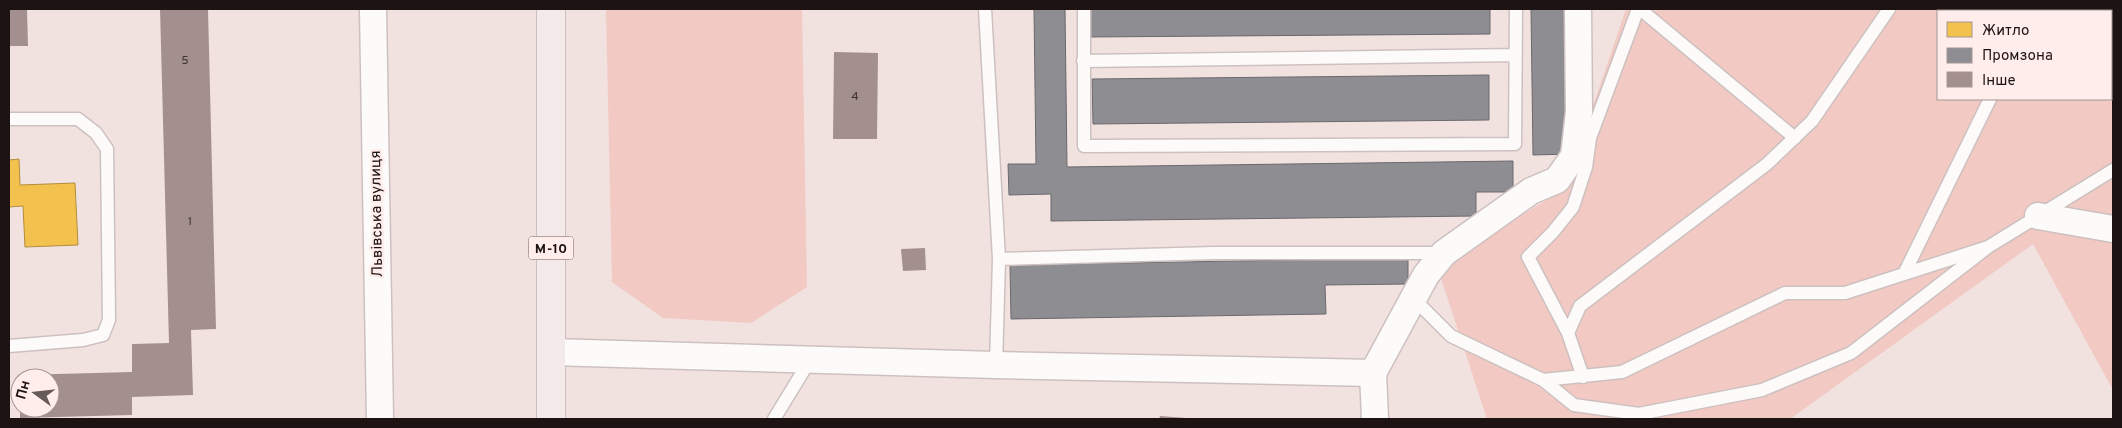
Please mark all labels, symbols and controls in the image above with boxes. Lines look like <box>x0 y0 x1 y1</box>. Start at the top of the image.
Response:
legend <box>1937 10 2112 100</box>
text: Житло <box>1982 22 2029 41</box>
text: Промзона <box>1982 47 2053 66</box>
house number: 5 <box>181 53 189 69</box>
text: Інше <box>1982 72 2016 91</box>
house number: 4 <box>851 89 859 105</box>
street label: Львівська вулиця <box>367 150 388 278</box>
house number: 1 <box>188 214 192 230</box>
road number: М-10 <box>528 237 574 260</box>
north arrow <box>10 368 60 418</box>
text: Пн <box>13 379 35 401</box>

